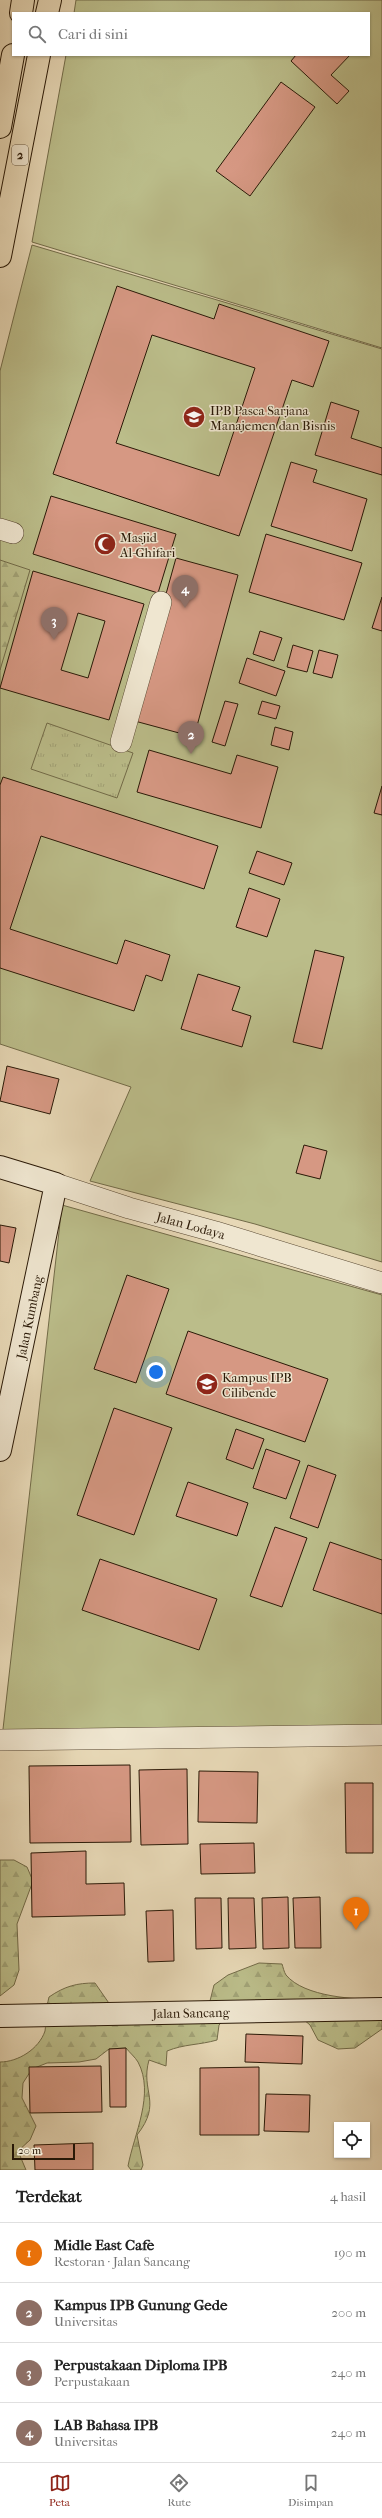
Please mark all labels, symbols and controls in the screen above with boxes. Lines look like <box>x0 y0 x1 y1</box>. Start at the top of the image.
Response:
search box <box>12 12 370 56</box>
icon: search <box>26 23 48 45</box>
text: Cari di sini <box>58 25 128 43</box>
road number: 2 <box>12 145 28 165</box>
place label: IPB Pasca Sarjana Manajemen dan Bisnis <box>210 403 336 433</box>
school or university icon: IPB Pasca Sarjana Manajemen dan Bisnis <box>181 404 207 430</box>
place label: Masjid Al-Ghifari <box>119 530 176 560</box>
mosque icon: Masjid Al-Ghifari <box>92 531 118 557</box>
pin: 4 <box>172 575 198 608</box>
pin: 3 <box>41 607 67 640</box>
pin: 2 <box>178 721 204 754</box>
street label: Jalan Lodaya <box>154 1209 228 1243</box>
street label: Jalan Kumbang <box>13 1273 46 1361</box>
your location <box>146 1362 166 1382</box>
place label: Kampus IPB Cilibende <box>222 1370 292 1400</box>
school or university icon: Kampus IPB Cilibende <box>194 1371 220 1397</box>
pin: 1 <box>343 1897 369 1930</box>
street label: Jalan Sancang <box>151 2005 231 2021</box>
map controls <box>334 2122 370 2158</box>
button: locate <box>334 2122 370 2158</box>
scale bar <box>12 2142 75 2161</box>
text: 20 m <box>18 2144 41 2157</box>
text: Terdekat <box>16 2186 82 2206</box>
text: 4 hasil <box>330 2189 366 2204</box>
text: Midle East Cafe <box>54 2236 154 2254</box>
text: 1 <box>27 2245 31 2260</box>
text: 190 m <box>334 2245 366 2260</box>
text: Restoran · Jalan Sancang <box>54 2254 190 2269</box>
text: Kampus IPB Gunung Gede <box>54 2296 227 2314</box>
text: 2 <box>26 2305 32 2320</box>
text: 200 m <box>331 2305 366 2320</box>
text: Universitas <box>54 2314 118 2329</box>
text: Perpustakaan Diploma IPB <box>54 2356 227 2374</box>
text: 3 <box>26 2365 32 2380</box>
text: 240 m <box>331 2365 366 2380</box>
text: Perpustakaan <box>54 2374 130 2389</box>
text: LAB Bahasa IPB <box>54 2416 158 2434</box>
text: 4 <box>25 2425 33 2440</box>
text: 240 m <box>331 2425 366 2440</box>
text: Universitas <box>54 2434 118 2449</box>
tab: Peta <box>49 2472 71 2509</box>
tab: Rute <box>168 2472 191 2509</box>
tab: Disimpan <box>288 2472 333 2509</box>

